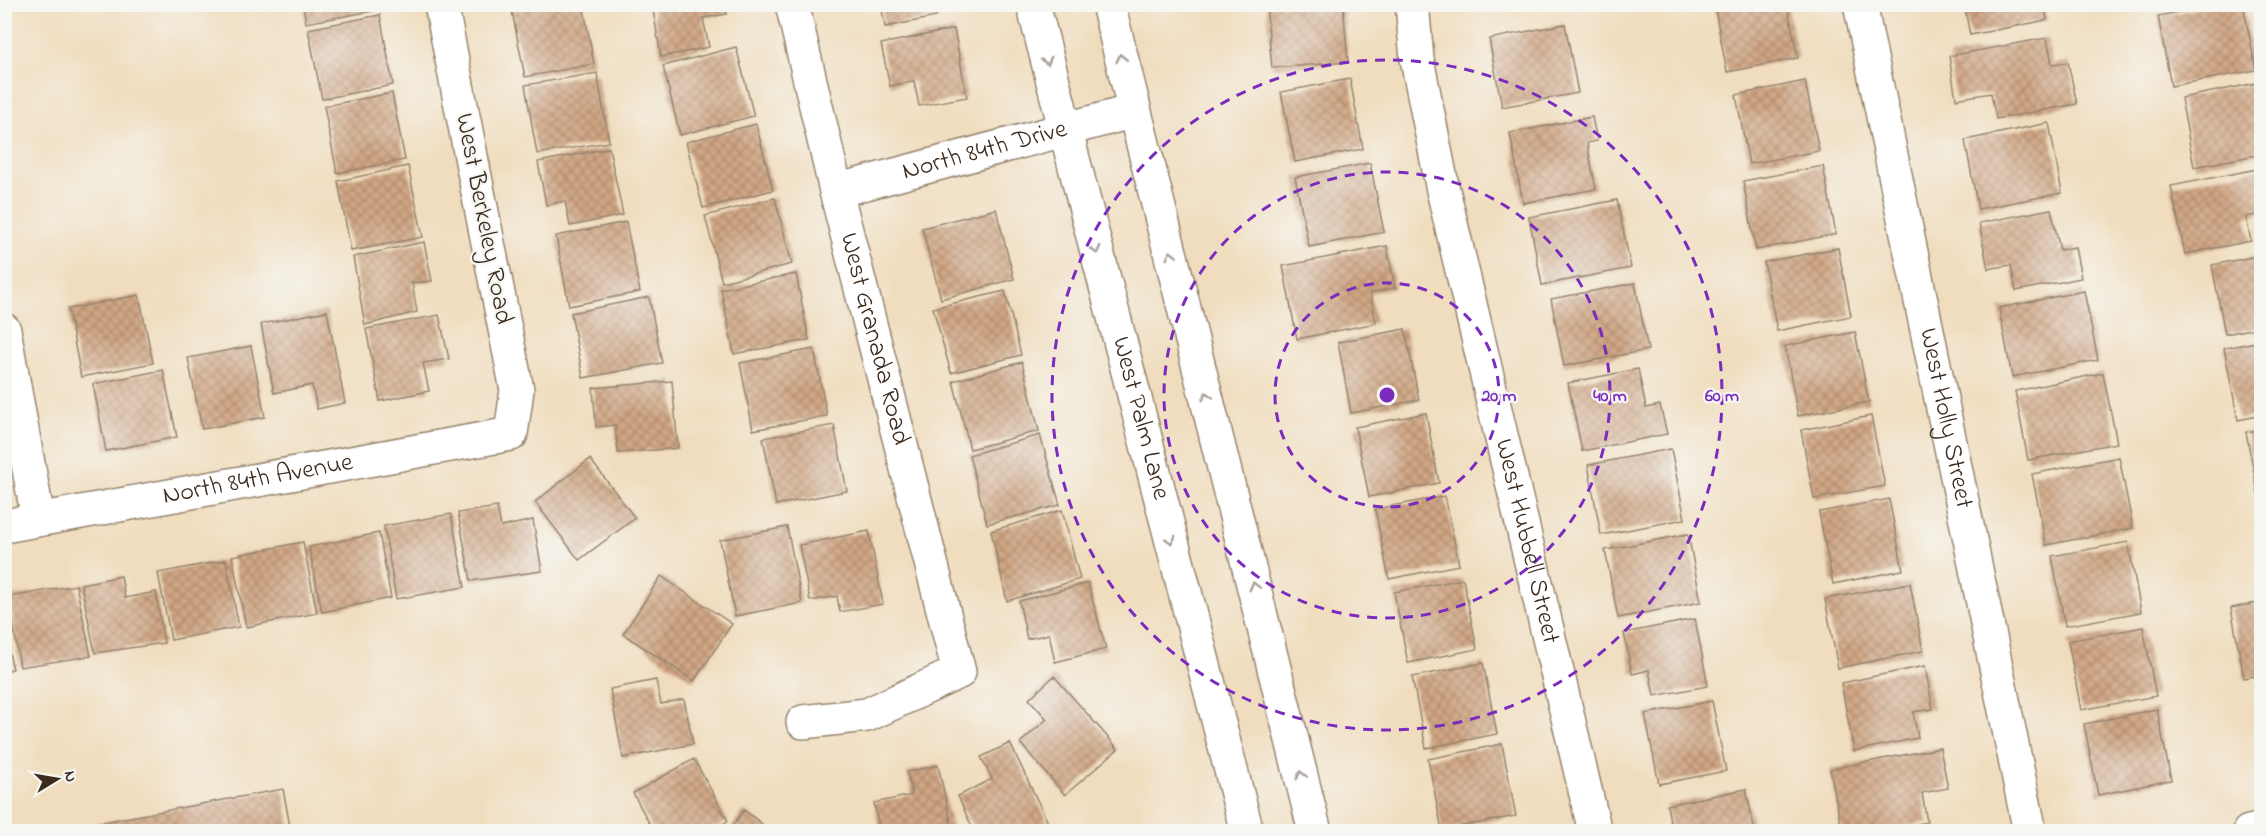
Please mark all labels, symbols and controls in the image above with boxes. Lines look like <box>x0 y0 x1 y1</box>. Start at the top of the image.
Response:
one-way arrow <box>1115 53 1128 63</box>
one-way arrow <box>1040 55 1052 66</box>
street label: West Berkeley Road <box>444 110 522 328</box>
street label: North 84th Drive <box>898 111 1072 191</box>
street label: West Granada Road <box>829 229 919 449</box>
one-way arrow <box>1089 244 1101 255</box>
one-way arrow <box>1165 250 1178 260</box>
street label: West Holly Street <box>1908 325 1982 512</box>
street label: West Palm Lane <box>1101 333 1179 504</box>
text: 20 m <box>1480 384 1517 410</box>
text: 40 m <box>1593 384 1627 410</box>
text: 60 m <box>1705 384 1739 410</box>
centre of rings <box>1377 385 1397 405</box>
one-way arrow <box>1201 392 1214 402</box>
street label: West Hubbell Street <box>1484 435 1569 648</box>
street label: North 84th Avenue <box>160 444 356 516</box>
one-way arrow <box>1164 535 1176 545</box>
one-way arrow <box>1248 581 1261 591</box>
north arrow <box>27 749 87 809</box>
text: N <box>57 769 83 784</box>
one-way arrow <box>1296 770 1309 780</box>

